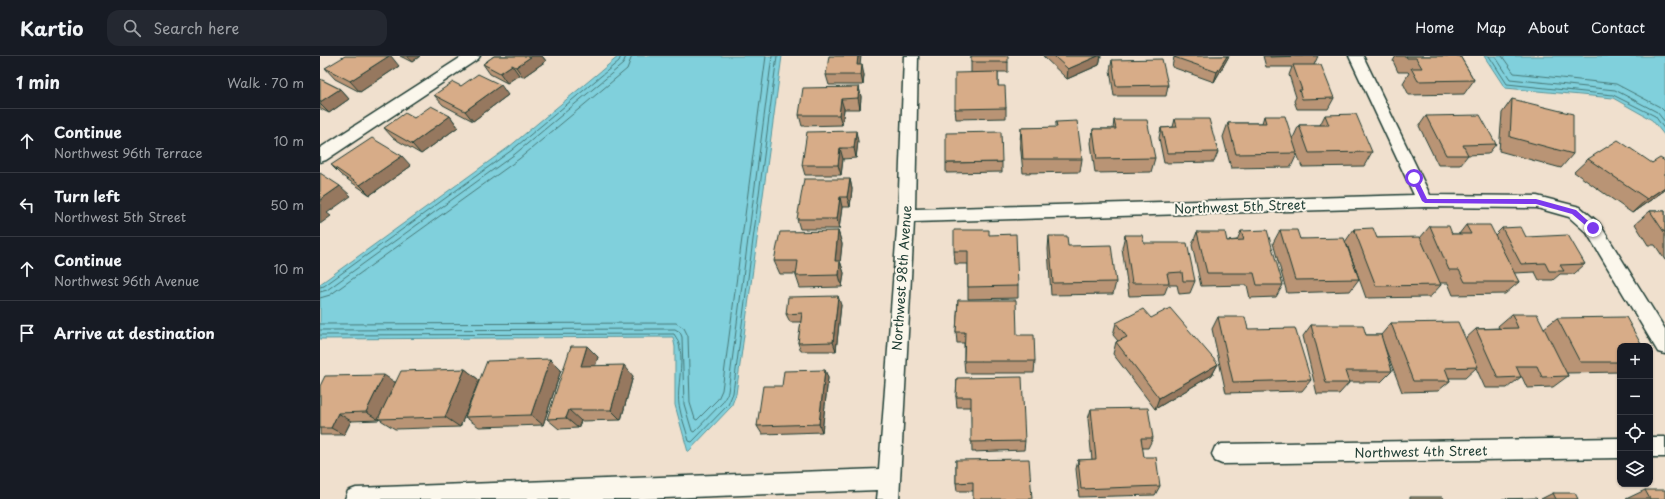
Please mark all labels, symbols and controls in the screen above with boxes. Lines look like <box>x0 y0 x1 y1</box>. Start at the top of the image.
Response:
search box <box>107 10 387 46</box>
text: Kartio <box>20 14 83 42</box>
text: Search here <box>153 16 239 39</box>
icon: search <box>121 17 143 39</box>
text: Home <box>1415 17 1454 38</box>
text: Map <box>1476 17 1506 38</box>
text: About <box>1528 17 1569 38</box>
text: Contact <box>1591 17 1645 38</box>
text: 1 min <box>16 69 60 95</box>
text: Walk · 70 m <box>227 73 304 92</box>
text: Continue <box>54 120 122 143</box>
icon: ahead <box>16 130 38 152</box>
text: 10 m <box>274 131 304 150</box>
text: Northwest 96th Terrace <box>54 143 202 162</box>
route start <box>1405 169 1423 187</box>
text: Turn left <box>54 184 120 207</box>
icon: left <box>16 194 38 216</box>
street label: Northwest 5th Street <box>1174 194 1306 218</box>
text: 50 m <box>270 195 304 214</box>
street label: Northwest 98th Avenue <box>886 205 916 351</box>
text: Northwest 5th Street <box>54 207 186 226</box>
route end <box>1584 219 1602 237</box>
text: Continue <box>54 248 122 271</box>
icon: ahead <box>16 258 38 280</box>
text: 10 m <box>274 259 304 278</box>
text: Northwest 96th Avenue <box>54 271 199 290</box>
text: Arrive at destination <box>54 321 215 344</box>
icon: arrive <box>16 322 38 344</box>
map controls <box>1617 343 1653 487</box>
button: + <box>1617 343 1653 379</box>
button: − <box>1617 379 1653 415</box>
button: locate <box>1617 415 1653 451</box>
street label: Northwest 4th Street <box>1354 440 1488 462</box>
button: layers <box>1617 451 1653 487</box>

